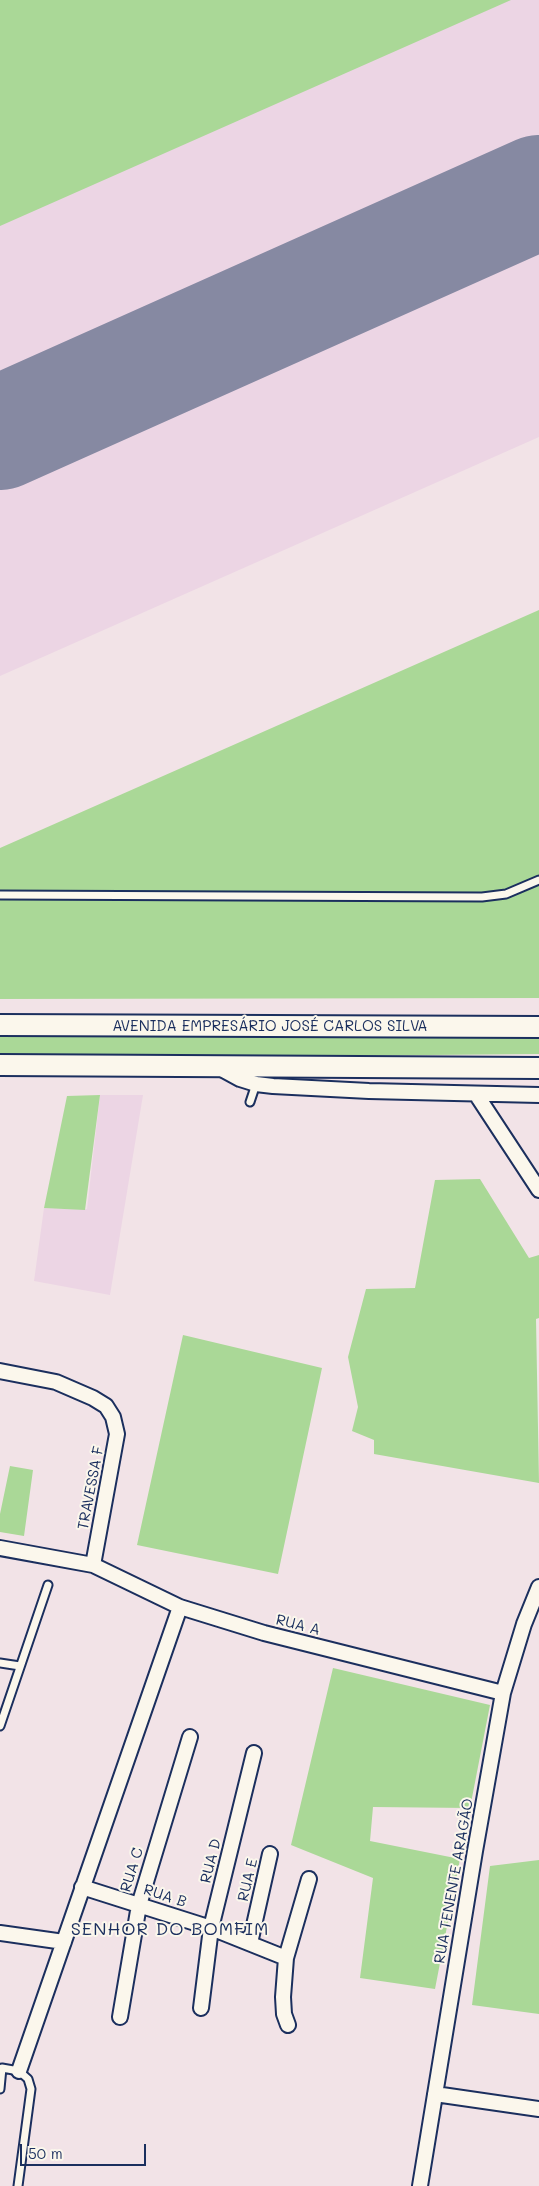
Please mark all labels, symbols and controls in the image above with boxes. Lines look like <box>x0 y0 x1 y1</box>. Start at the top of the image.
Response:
street label: AVENIDA EMPRESÁRIO JOSÉ CARLOS SILVA <box>112 1017 428 1035</box>
street label: TRAVESSA F <box>74 1445 108 1531</box>
street label: RUA A <box>274 1611 322 1639</box>
street label: RUA TENENTE ARAGÃO <box>431 1797 477 1965</box>
street label: RUA D <box>197 1837 225 1885</box>
street label: RUA C <box>117 1846 147 1894</box>
street label: RUA E <box>234 1857 262 1903</box>
street label: RUA B <box>141 1881 189 1911</box>
district label: SENHOR DO BOMFIM <box>69 1918 271 1940</box>
scale bar <box>22 2134 149 2166</box>
text: 50 m <box>28 2143 63 2163</box>

